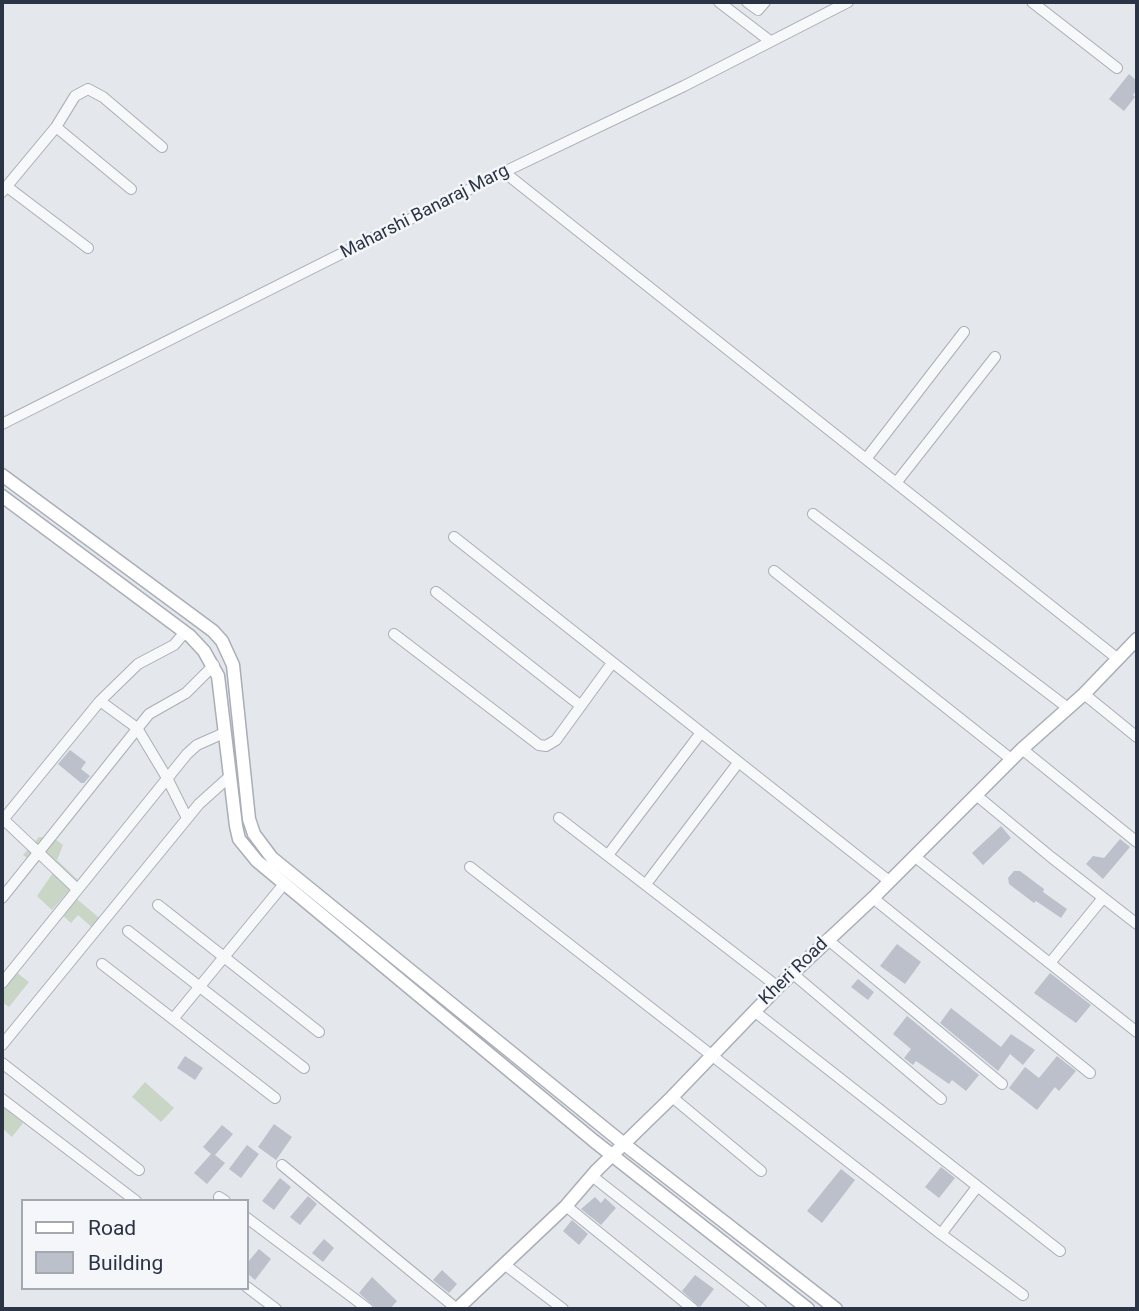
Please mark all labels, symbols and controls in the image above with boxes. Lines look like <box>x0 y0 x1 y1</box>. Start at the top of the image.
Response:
street label: Maharshi Banaraj Marg <box>337 160 513 264</box>
street label: Kheri Road <box>755 934 833 1010</box>
legend <box>21 1199 248 1290</box>
text: Road <box>88 1216 136 1240</box>
text: Building <box>88 1251 163 1275</box>

